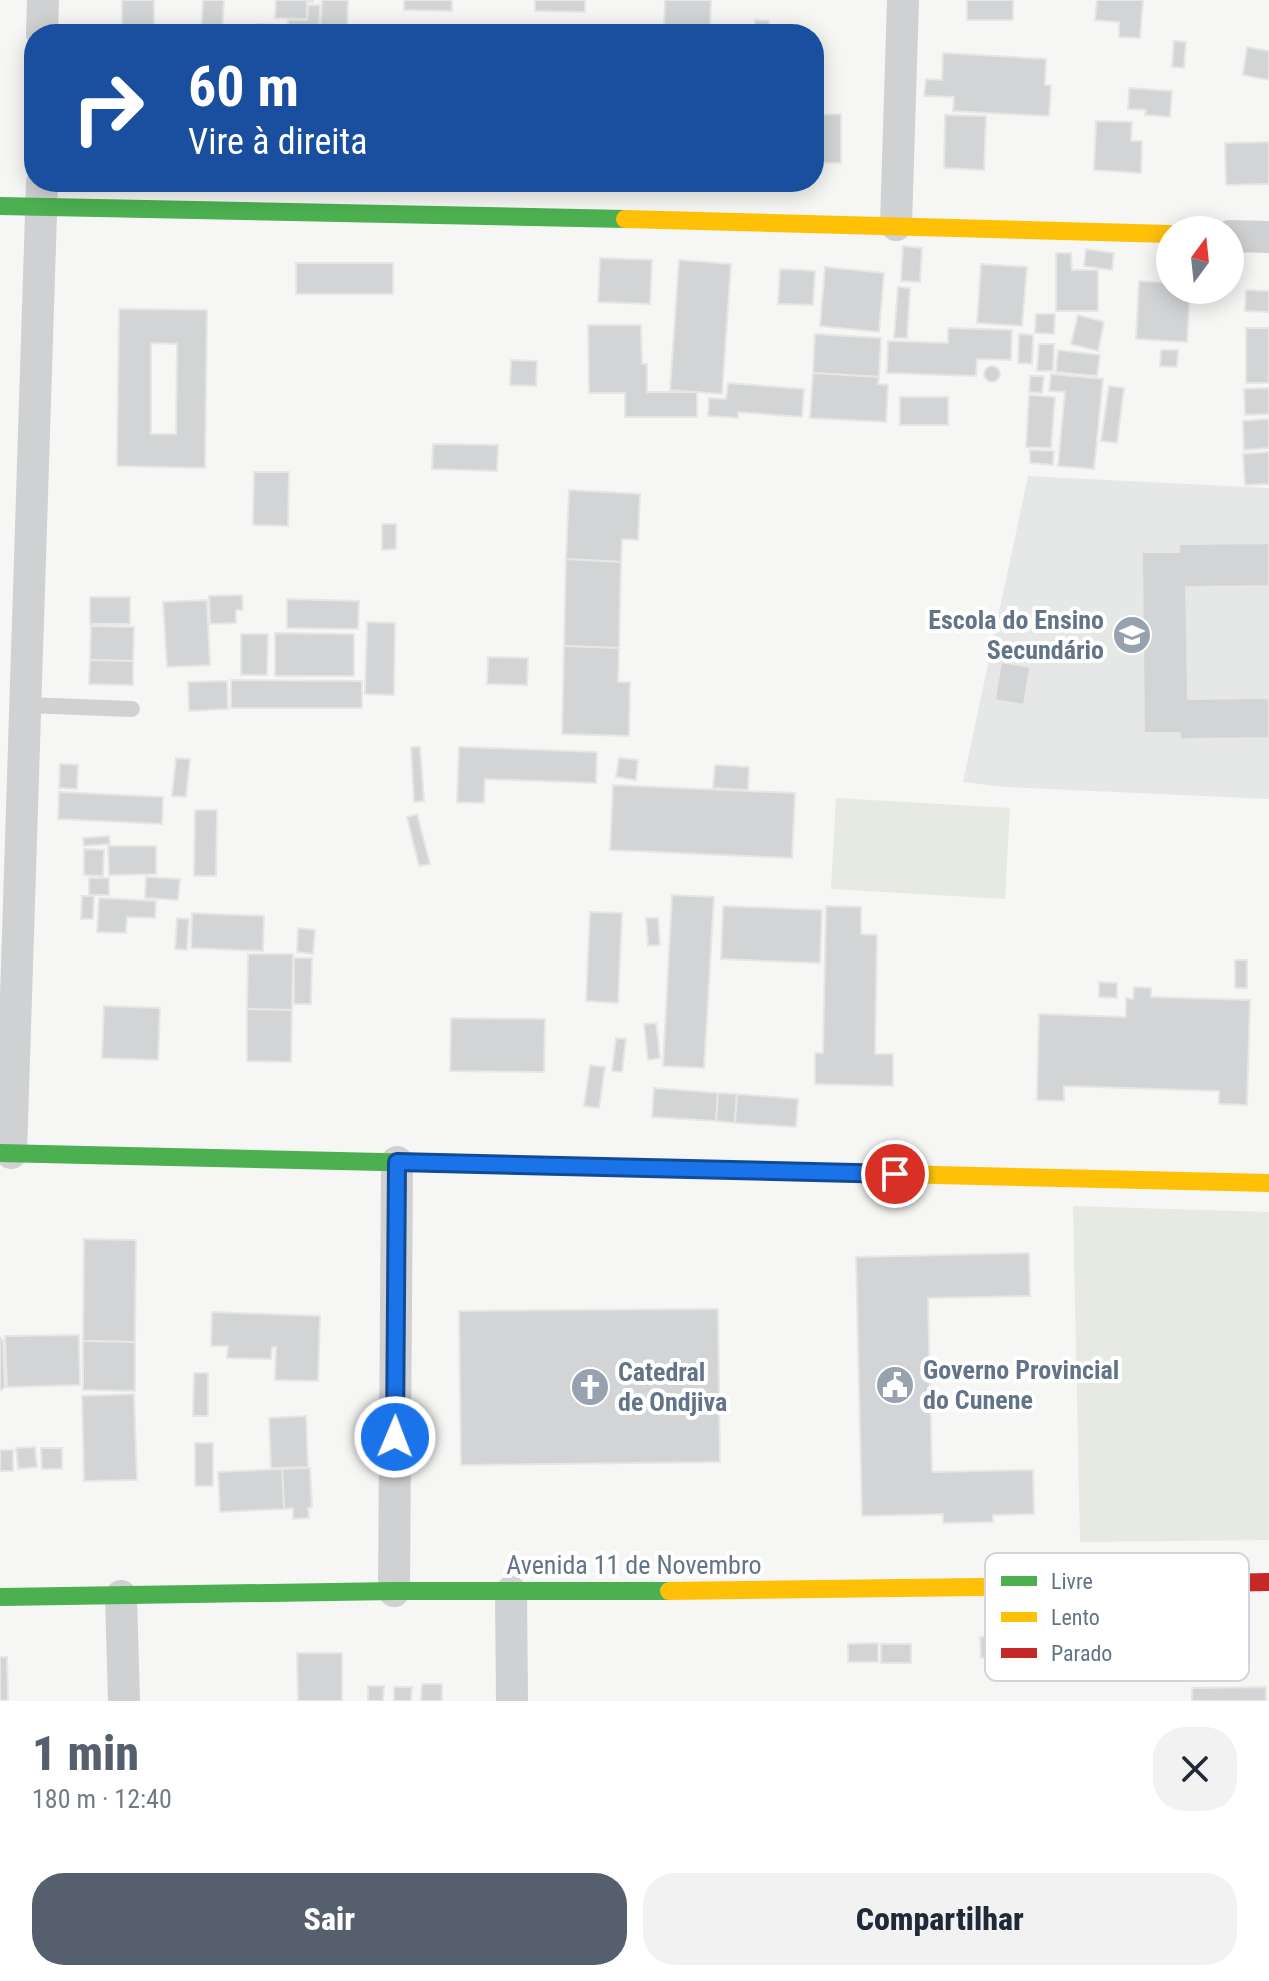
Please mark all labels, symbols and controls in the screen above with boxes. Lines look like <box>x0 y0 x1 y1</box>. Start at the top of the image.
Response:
text: 60 m <box>188 54 299 120</box>
icon: right <box>56 56 160 160</box>
text: Vire à direita <box>188 121 368 163</box>
north arrow <box>1156 216 1244 304</box>
map controls <box>1156 216 1244 304</box>
place label: Escola do Ensino Secundário <box>928 605 1104 665</box>
school or university icon: Escola do Ensino Secundário <box>1111 614 1153 656</box>
pin <box>861 1140 929 1208</box>
icon: arrive <box>873 1152 917 1196</box>
place label: Governo Provincial do Cunene <box>923 1355 1119 1415</box>
place label: Catedral de Ondjiva <box>618 1357 727 1417</box>
public building icon: Governo Provincial do Cunene <box>874 1364 916 1406</box>
church icon: Catedral de Ondjiva <box>569 1366 611 1408</box>
position arrow <box>353 1395 437 1479</box>
street label: Avenida 11 de Novembro <box>506 1550 762 1580</box>
legend <box>985 1553 1249 1681</box>
text: Livre <box>1051 1569 1093 1594</box>
text: Lento <box>1051 1605 1100 1630</box>
text: Parado <box>1051 1641 1112 1666</box>
text: 1 min <box>32 1725 139 1782</box>
button: close <box>1153 1727 1237 1811</box>
text: 180 m · 12:40 <box>32 1784 172 1814</box>
button: Sair <box>32 1873 627 1965</box>
button: Compartilhar <box>643 1873 1237 1965</box>

